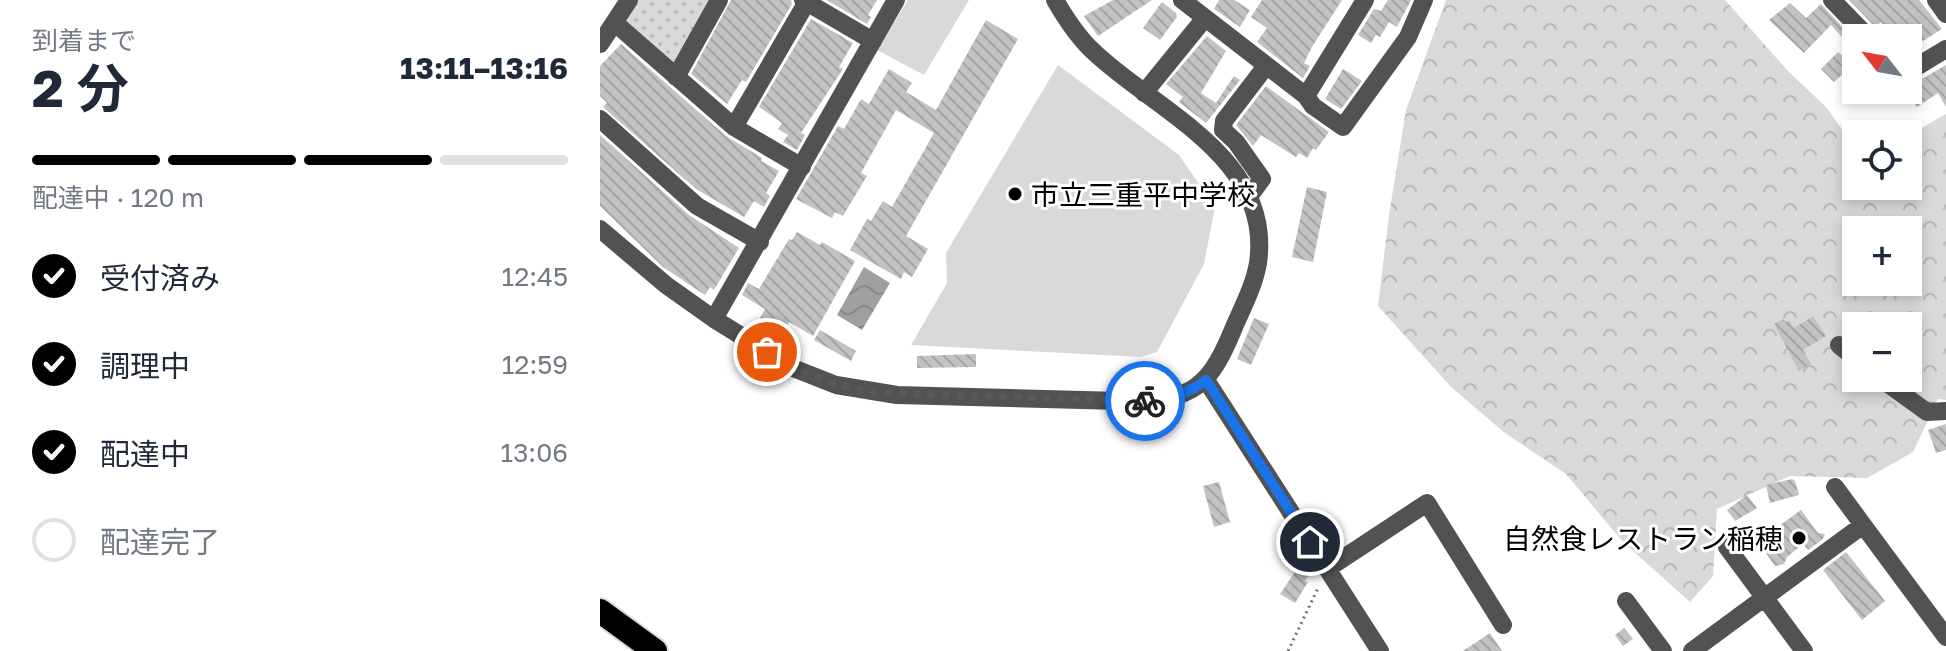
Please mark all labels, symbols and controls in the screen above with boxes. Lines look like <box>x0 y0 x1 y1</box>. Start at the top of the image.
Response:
north arrow <box>1842 24 1922 104</box>
map controls <box>1842 24 1922 392</box>
text: 到着まで <box>32 25 136 56</box>
text: 13:11–13:16 <box>400 50 568 86</box>
text: 2 分 <box>32 56 129 118</box>
button: locate <box>1842 120 1922 200</box>
place label: 市立三重平中学校 <box>1031 178 1255 211</box>
text: 配達中 · 120 m <box>32 182 204 213</box>
marker: 市立三重平中学校 <box>1006 185 1024 203</box>
button: + <box>1842 216 1922 296</box>
icon: check <box>32 254 76 298</box>
text: 受付済み <box>100 260 220 296</box>
text: 12:45 <box>502 261 568 292</box>
button: − <box>1842 312 1922 392</box>
pin <box>733 318 801 386</box>
icon: bag <box>745 330 789 374</box>
icon: check <box>32 342 76 386</box>
text: 調理中 <box>100 348 190 384</box>
text: 12:59 <box>502 349 568 380</box>
courier <box>1105 361 1185 441</box>
icon: bike <box>1123 379 1167 423</box>
icon: check <box>32 430 76 474</box>
text: 配達中 <box>100 436 190 472</box>
text: 13:06 <box>501 437 568 468</box>
pin <box>1276 508 1344 576</box>
icon: home <box>1288 520 1332 564</box>
place label: 自然食レストラン稲穂 <box>1503 522 1783 555</box>
text: 配達完了 <box>100 524 220 560</box>
marker: 自然食レストラン稲穂 <box>1790 529 1808 547</box>

